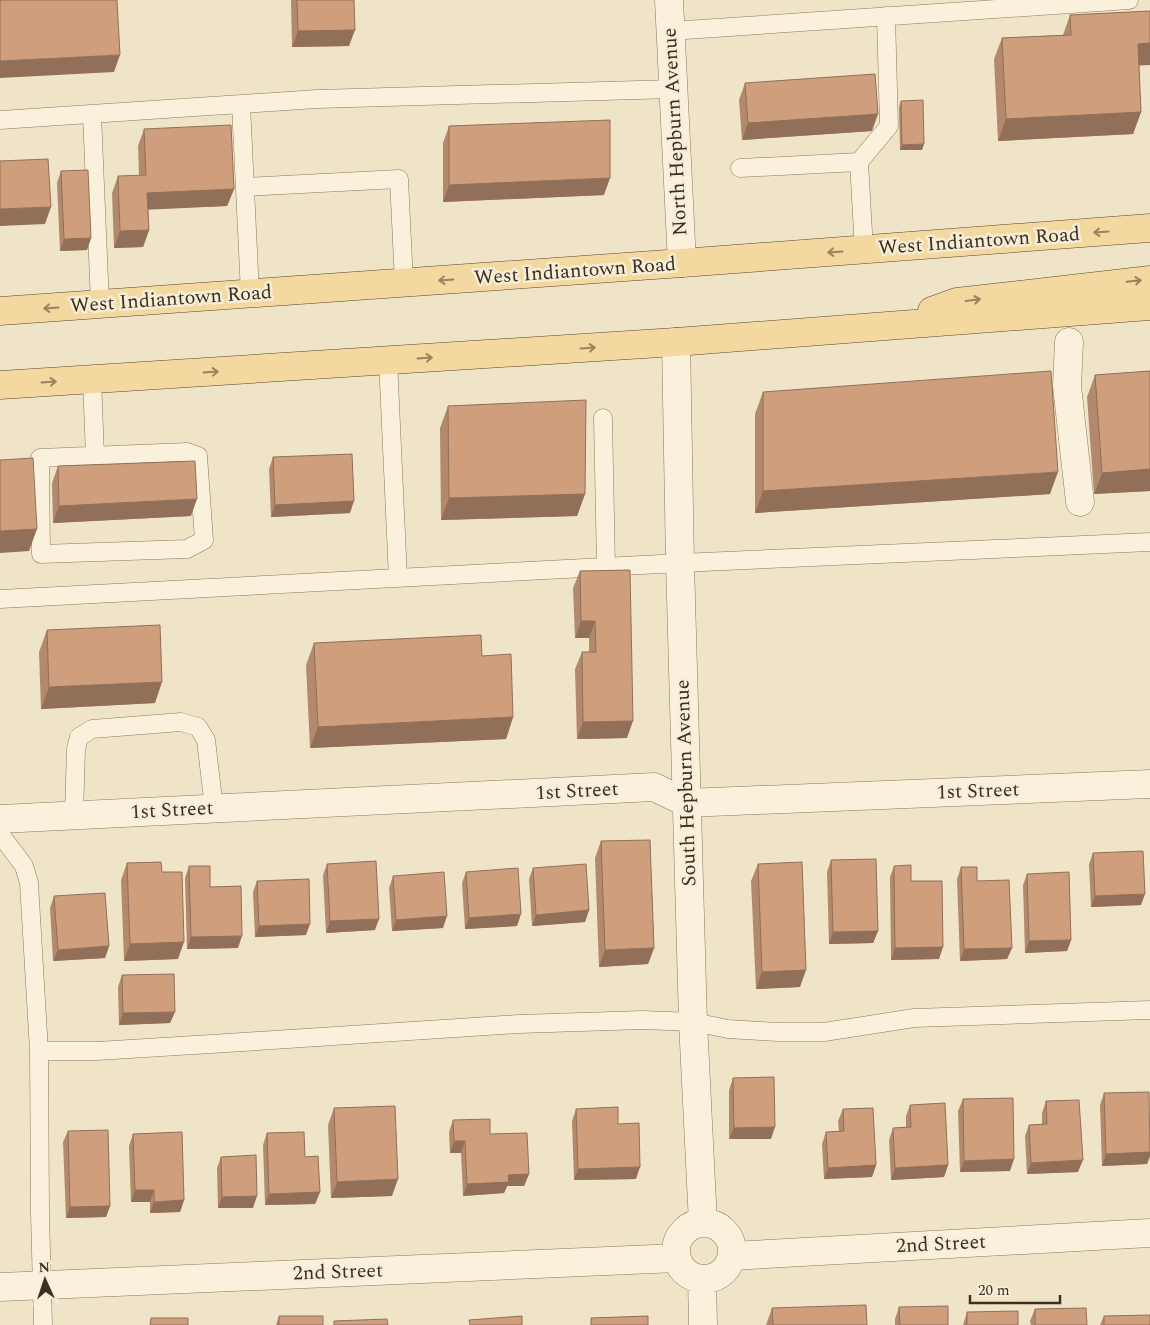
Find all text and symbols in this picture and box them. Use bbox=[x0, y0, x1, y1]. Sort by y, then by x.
street label: North Hepburn Avenue bbox=[655, 27, 695, 237]
street label: West Indiantown Road bbox=[877, 219, 1081, 263]
one-way arrow bbox=[1094, 227, 1110, 236]
one-way arrow bbox=[827, 247, 843, 257]
street label: West Indiantown Road bbox=[473, 249, 677, 293]
one-way arrow bbox=[438, 275, 454, 285]
one-way arrow bbox=[1126, 276, 1142, 286]
street label: West Indiantown Road bbox=[69, 277, 273, 321]
one-way arrow bbox=[964, 295, 980, 305]
one-way arrow bbox=[43, 303, 59, 312]
one-way arrow bbox=[579, 343, 595, 352]
one-way arrow bbox=[417, 353, 433, 362]
one-way arrow bbox=[203, 367, 219, 376]
one-way arrow bbox=[40, 377, 56, 387]
street label: South Hepburn Avenue bbox=[667, 679, 705, 887]
street label: 1st Street bbox=[535, 774, 619, 808]
street label: 1st Street bbox=[936, 775, 1020, 807]
street label: 1st Street bbox=[130, 793, 214, 827]
street label: 2nd Street bbox=[895, 1227, 987, 1261]
north arrow bbox=[20, 1255, 70, 1305]
street label: 2nd Street bbox=[292, 1255, 384, 1289]
text: N bbox=[38, 1257, 51, 1278]
scale bar bbox=[970, 1272, 1060, 1304]
text: 20 m bbox=[978, 1279, 1010, 1302]

